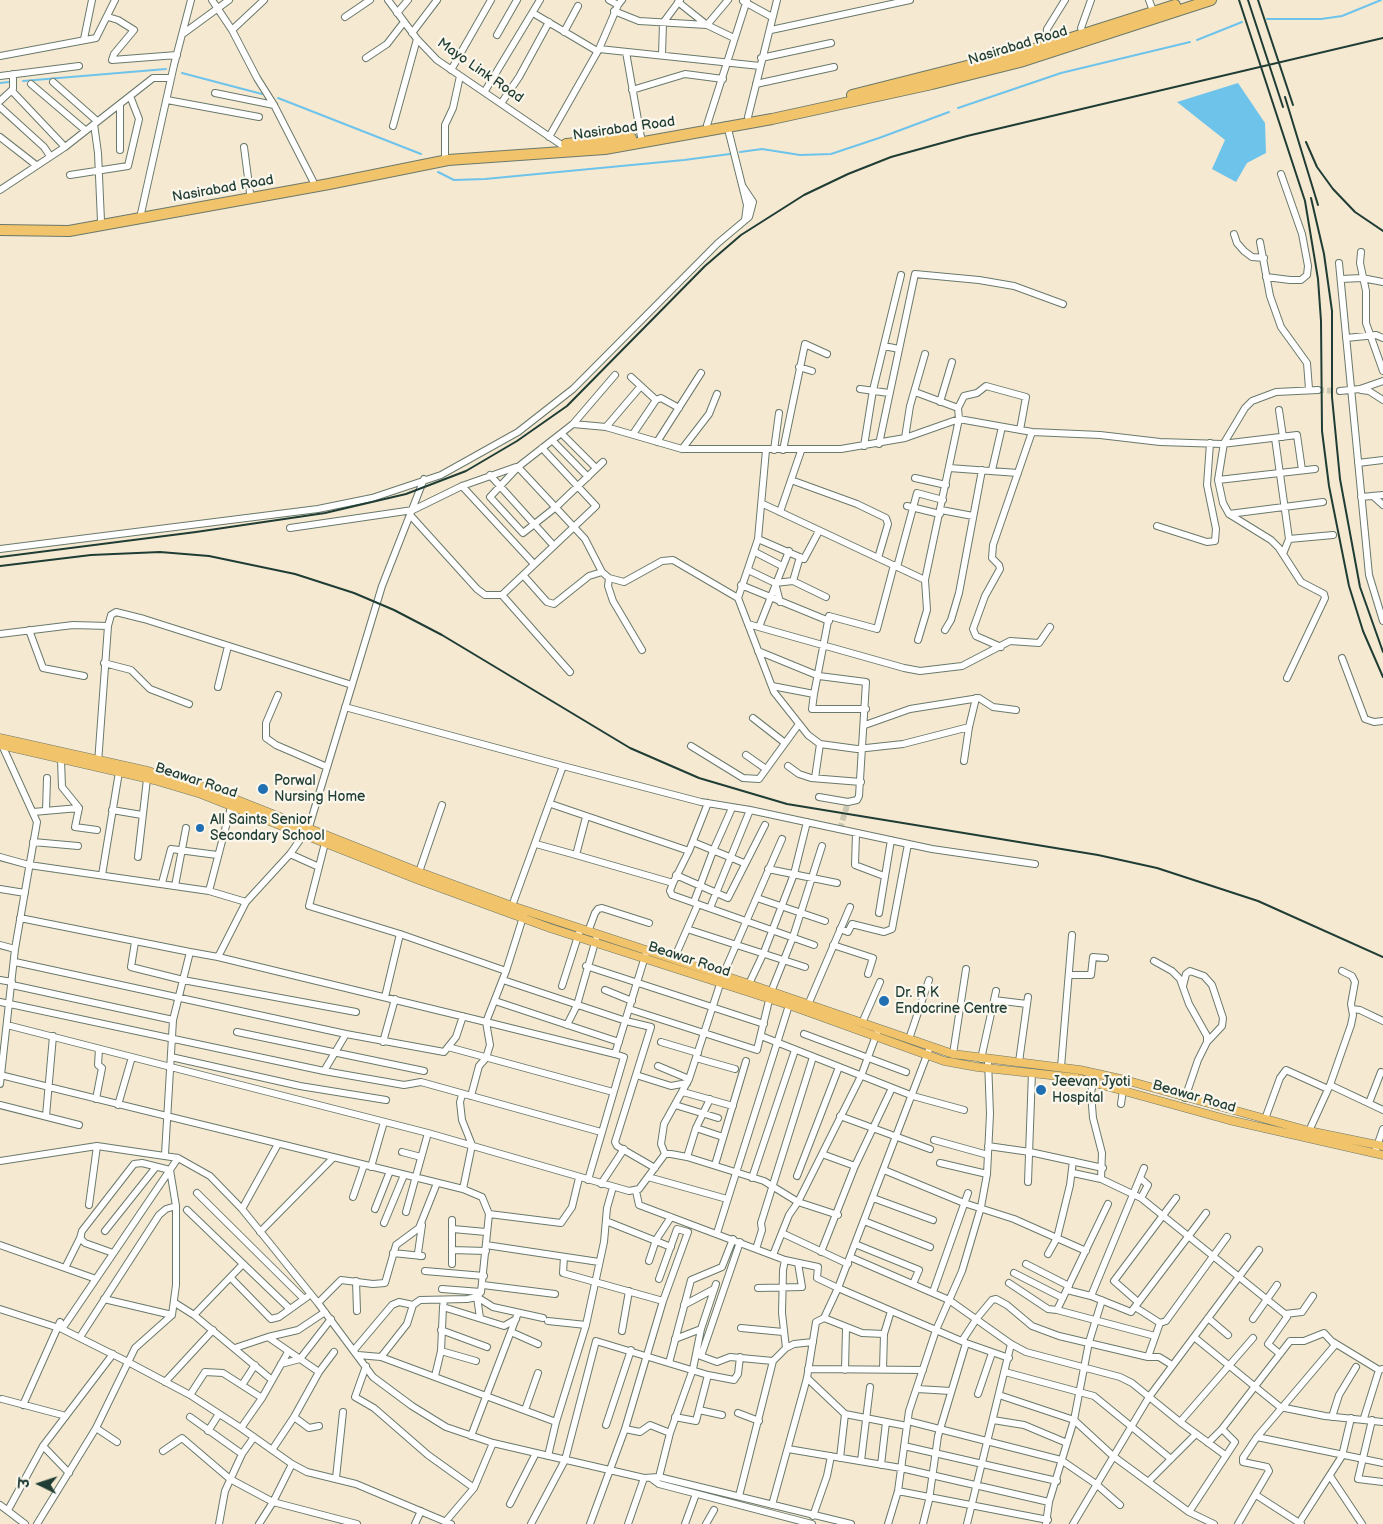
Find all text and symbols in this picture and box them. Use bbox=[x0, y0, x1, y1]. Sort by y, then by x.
street label: Nasirabad Road bbox=[966, 23, 1070, 69]
street label: Mayo Link Road bbox=[434, 35, 526, 107]
street label: Nasirabad Road bbox=[572, 114, 676, 144]
street label: Nasirabad Road bbox=[171, 172, 275, 206]
street label: Beawar Road bbox=[153, 760, 239, 802]
place label: Porwal Nursing Home bbox=[274, 773, 365, 806]
marker: Porwal Nursing Home bbox=[256, 782, 270, 796]
place label: All Saints Senior Secondary School bbox=[210, 812, 325, 844]
marker: All Saints Senior Secondary School bbox=[194, 822, 206, 834]
street label: Beawar Road bbox=[646, 939, 732, 981]
place label: Dr. R K Endocrine Centre bbox=[895, 985, 1007, 1018]
marker: Dr. R K Endocrine Centre bbox=[877, 994, 891, 1008]
place label: Jeevan Jyoti Hospital bbox=[1052, 1074, 1131, 1106]
street label: Beawar Road bbox=[1150, 1077, 1238, 1117]
marker: Jeevan Jyoti Hospital bbox=[1034, 1083, 1048, 1097]
north arrow bbox=[15, 1459, 65, 1509]
text: उ bbox=[16, 1478, 33, 1488]

